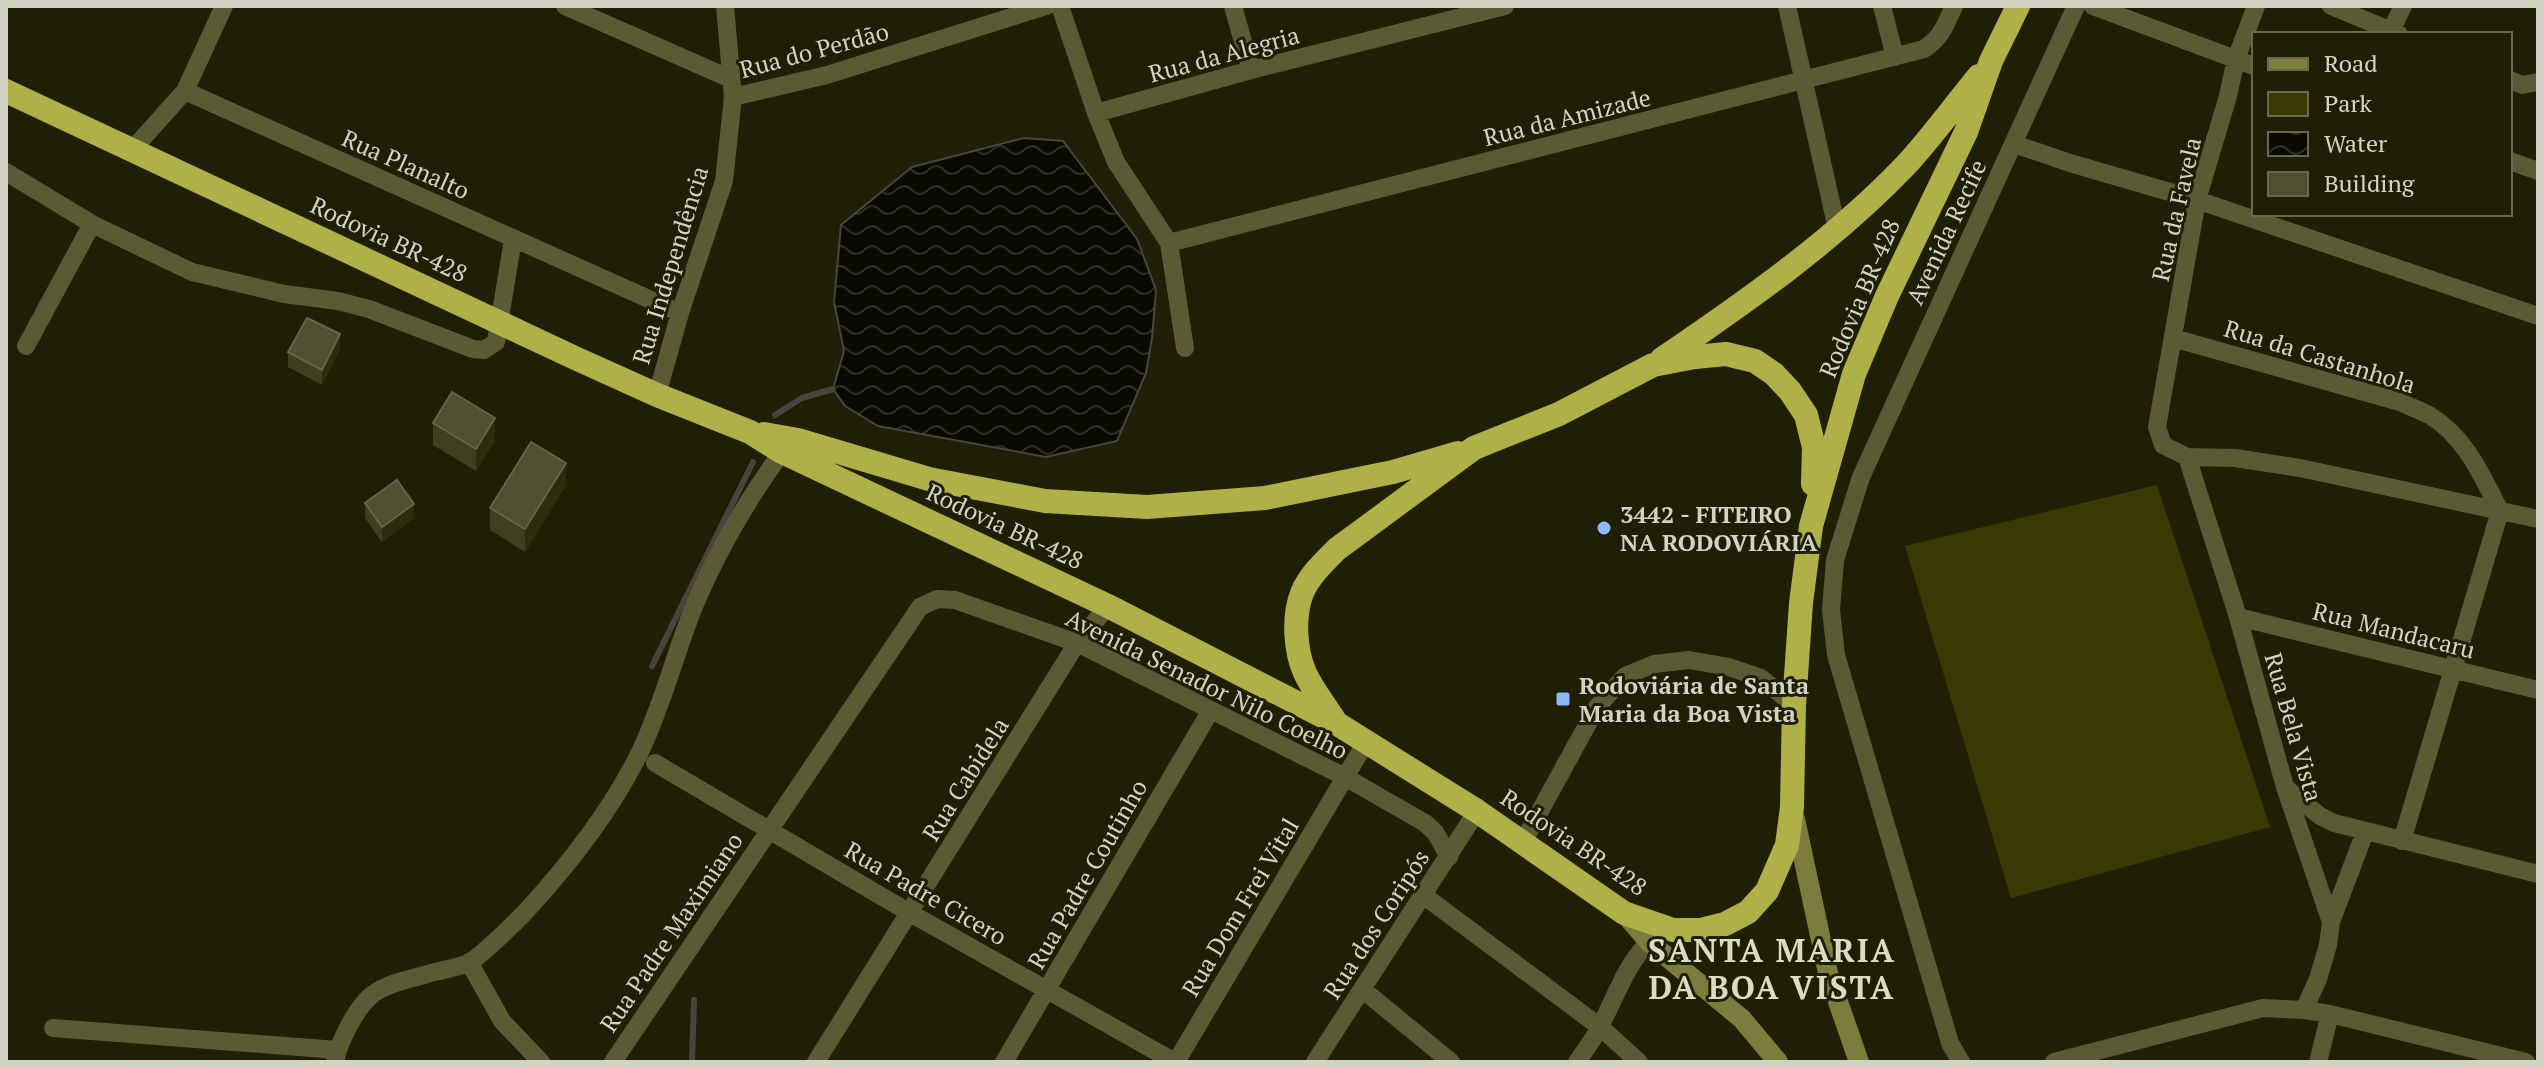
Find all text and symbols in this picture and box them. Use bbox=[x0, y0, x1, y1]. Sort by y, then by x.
street label: Rua do Perdão bbox=[736, 15, 892, 85]
street label: Rua da Alegria bbox=[1145, 19, 1303, 89]
legend bbox=[2252, 32, 2512, 216]
text: Road bbox=[2324, 47, 2378, 79]
street label: Rua da Amizade bbox=[1480, 81, 1654, 153]
text: Park bbox=[2324, 87, 2373, 119]
street label: Rua Planalto bbox=[337, 122, 475, 206]
text: Water bbox=[2324, 127, 2388, 159]
street label: Rua da Favela bbox=[2144, 134, 2208, 284]
street label: Avenida Recife bbox=[1898, 154, 1994, 310]
street label: Rua Independência bbox=[625, 162, 715, 368]
text: Building bbox=[2324, 167, 2415, 199]
street label: Rodovia BR-428 bbox=[305, 189, 473, 289]
street label: Rodovia BR-428 bbox=[1811, 214, 1907, 382]
street label: Rua da Castanhola bbox=[2221, 312, 2419, 400]
street label: Rodovia BR-428 bbox=[921, 476, 1089, 576]
place label: 3442 - FITEIRO NA RODOVIÁRIA bbox=[1620, 498, 1818, 558]
marker: 3442 - FITEIRO NA RODOVIÁRIA bbox=[1595, 519, 1613, 537]
street label: Rua Mandacaru bbox=[2310, 594, 2479, 666]
street label: Avenida Senador Nilo Coelho bbox=[1061, 602, 1353, 766]
street label: Rua Bela Vista bbox=[2257, 649, 2331, 805]
place label: Rodoviária de Santa Maria da Boa Vista bbox=[1579, 669, 1810, 729]
marker: Rodoviária de Santa Maria da Boa Vista bbox=[1554, 690, 1572, 708]
street label: Rua Cabidela bbox=[914, 711, 1016, 847]
street label: Rua Padre Coutinho bbox=[1020, 774, 1154, 974]
street label: Rodovia BR-428 bbox=[1495, 781, 1653, 903]
street label: Rua Dom Frei Vital bbox=[1174, 812, 1306, 1002]
street label: Rua Padre Maximiano bbox=[592, 826, 750, 1038]
street label: Rua Padre Cicero bbox=[839, 834, 1013, 952]
street label: Rua dos Coripós bbox=[1316, 843, 1436, 1005]
district label: SANTA MARIA DA BOA VISTA bbox=[1648, 929, 1896, 1008]

